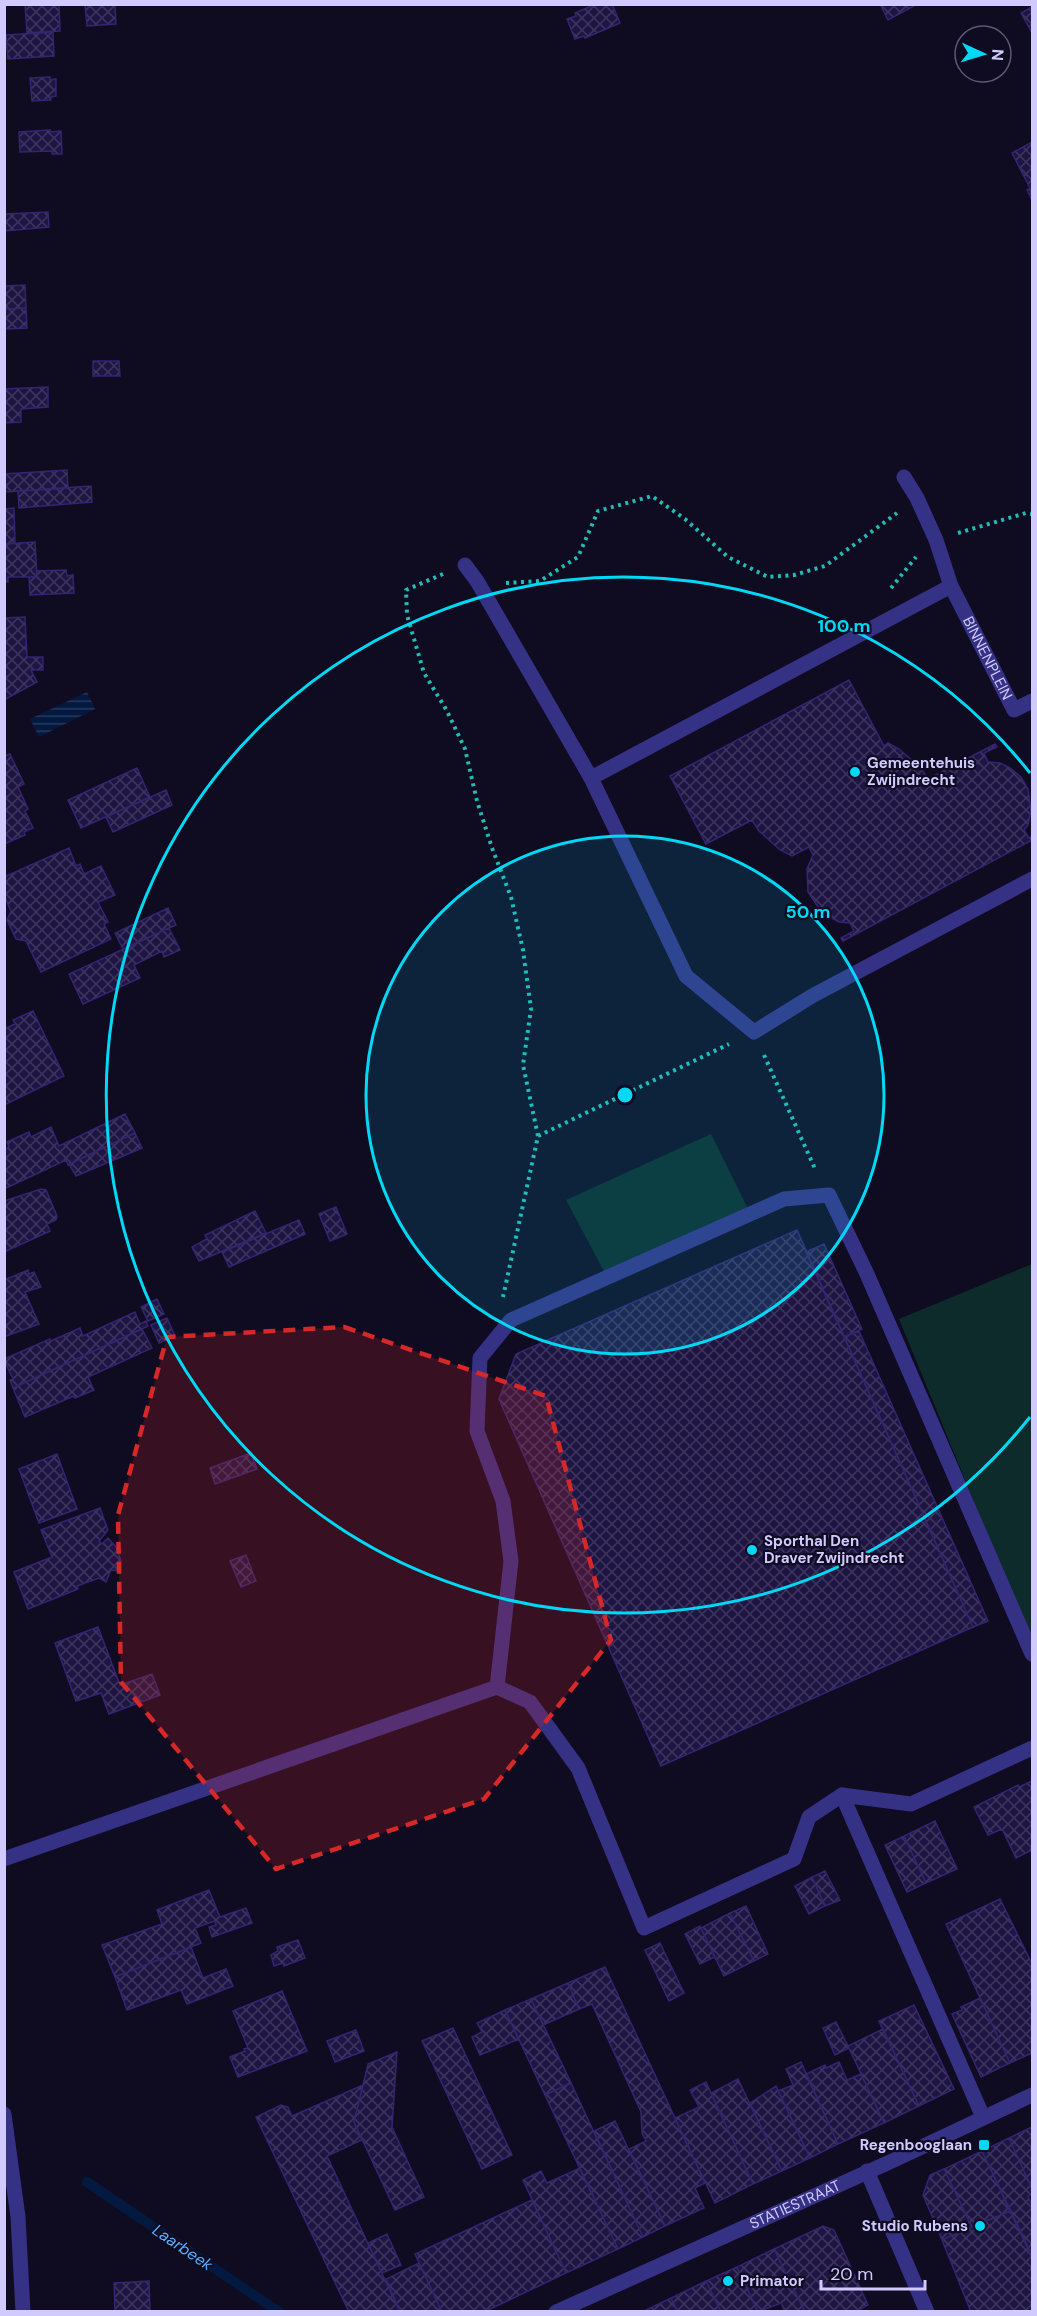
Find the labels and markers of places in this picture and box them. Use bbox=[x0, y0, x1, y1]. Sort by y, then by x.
place label: Gemeentehuis Zwijndrecht bbox=[867, 753, 975, 790]
marker: Gemeentehuis Zwijndrecht bbox=[848, 765, 862, 779]
centre of rings bbox=[615, 1085, 635, 1105]
place label: Sporthal Den Draver Zwijndrecht bbox=[764, 1531, 904, 1568]
marker: Sporthal Den Draver Zwijndrecht bbox=[745, 1543, 759, 1557]
place label: Regenbooglaan bbox=[860, 2135, 972, 2155]
marker: Regenbooglaan bbox=[977, 2138, 991, 2152]
place label: Studio Rubens bbox=[862, 2216, 968, 2236]
marker: Studio Rubens bbox=[973, 2219, 987, 2233]
place label: Primator bbox=[740, 2271, 804, 2291]
marker: Primator bbox=[721, 2274, 735, 2288]

